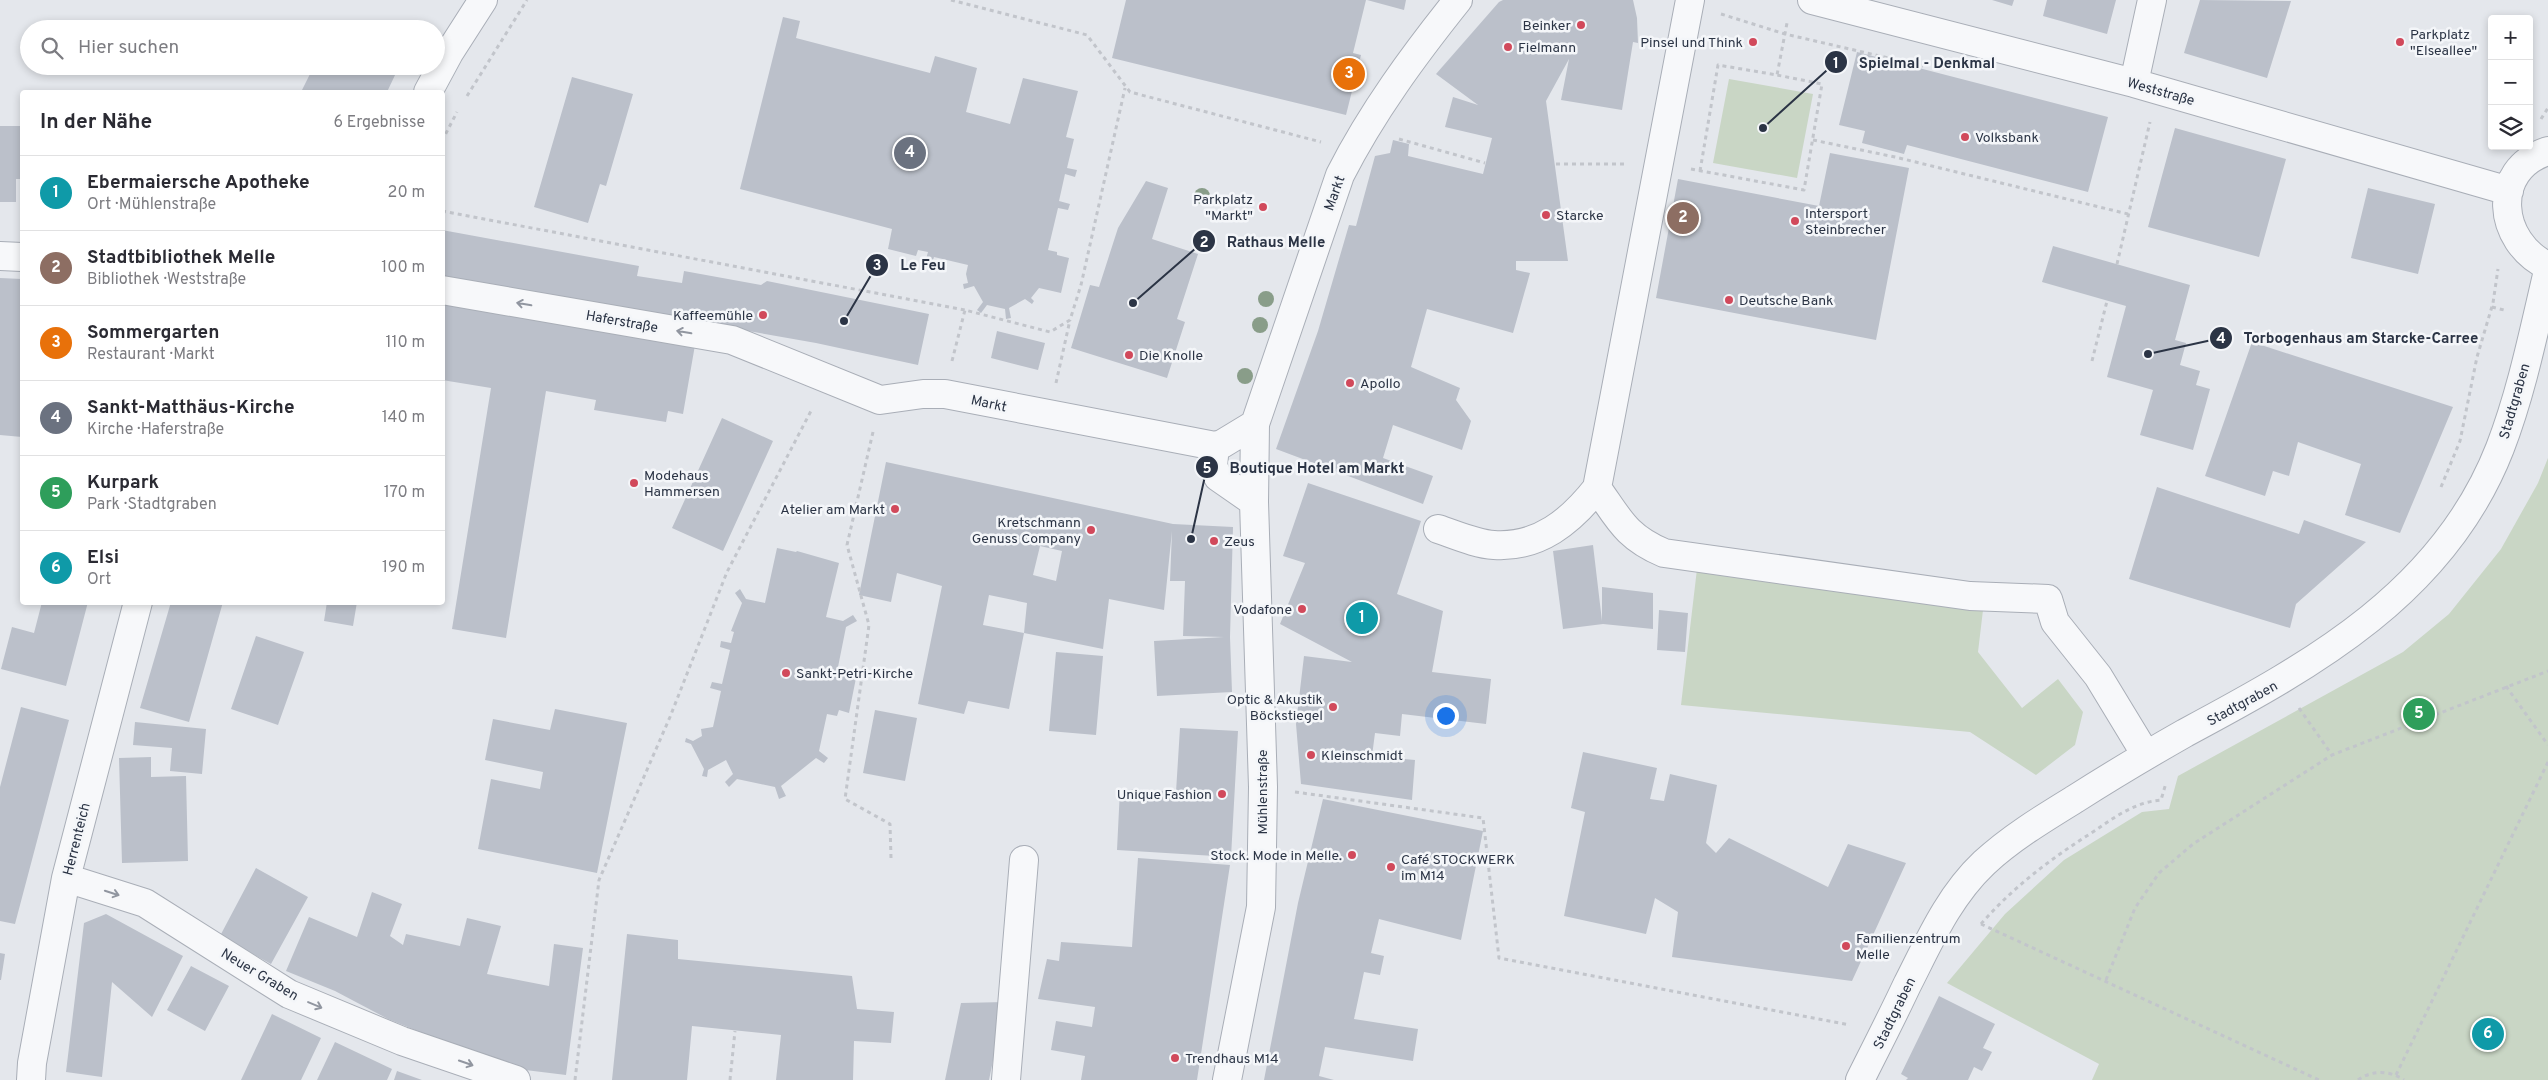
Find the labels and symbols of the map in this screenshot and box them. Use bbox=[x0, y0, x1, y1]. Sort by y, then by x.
place label: Beinker bbox=[1523, 18, 1572, 35]
marker: Beinker bbox=[1575, 19, 1587, 31]
place label: Parkplatz "Elseallee" bbox=[2410, 27, 2477, 60]
place label: Pinsel und Think bbox=[1640, 35, 1743, 52]
marker: Pinsel und Think bbox=[1747, 36, 1759, 48]
marker: Parkplatz "Elseallee" bbox=[2394, 36, 2406, 48]
place label: Fielmann bbox=[1518, 40, 1576, 57]
marker: Fielmann bbox=[1502, 41, 1514, 53]
callout: Spielmal - Denkmal bbox=[1823, 47, 2005, 77]
pin: 3 bbox=[1333, 55, 1365, 93]
text: 1 bbox=[1833, 55, 1839, 74]
text: Spielmal - Denkmal bbox=[1859, 55, 1995, 74]
street label: Weststraße bbox=[2125, 75, 2196, 110]
place label: Volksbank bbox=[1975, 130, 2039, 147]
marker: Volksbank bbox=[1959, 131, 1971, 143]
pin: 4 bbox=[894, 134, 926, 172]
street label: Markt bbox=[1321, 174, 1350, 214]
place label: Parkplatz "Markt" bbox=[1193, 192, 1253, 225]
pin: 2 bbox=[1667, 199, 1699, 237]
marker: Parkplatz "Markt" bbox=[1257, 201, 1269, 213]
place label: Intersport Steinbrecher bbox=[1805, 206, 1887, 239]
place label: Starcke bbox=[1556, 208, 1604, 225]
marker: Starcke bbox=[1540, 209, 1552, 221]
marker: Intersport Steinbrecher bbox=[1789, 215, 1801, 227]
callout: Rathaus Melle bbox=[1192, 226, 1335, 256]
text: 2 bbox=[1199, 234, 1209, 253]
text: Rathaus Melle bbox=[1227, 234, 1325, 253]
callout: Le Feu bbox=[865, 250, 955, 280]
text: 3 bbox=[873, 257, 882, 276]
text: Le Feu bbox=[900, 257, 946, 276]
place label: Deutsche Bank bbox=[1739, 293, 1834, 310]
marker: Deutsche Bank bbox=[1723, 294, 1735, 306]
one-way arrow bbox=[516, 299, 532, 309]
street label: Haferstraße bbox=[584, 308, 659, 337]
place label: Kaffeemühle bbox=[673, 308, 753, 325]
marker: Kaffeemühle bbox=[757, 309, 769, 321]
callout: Torbogenhaus am Starcke-Carree bbox=[2208, 323, 2488, 353]
one-way arrow bbox=[676, 326, 692, 336]
text: 4 bbox=[2216, 330, 2226, 349]
text: Torbogenhaus am Starcke-Carree bbox=[2244, 330, 2478, 349]
place label: Die Knolle bbox=[1139, 348, 1203, 365]
marker: Die Knolle bbox=[1123, 349, 1135, 361]
street label: Stadtgraben bbox=[2496, 362, 2534, 441]
place label: Apollo bbox=[1360, 376, 1401, 393]
marker: Apollo bbox=[1344, 377, 1356, 389]
street label: Markt bbox=[969, 392, 1008, 417]
callout: Boutique Hotel am Markt bbox=[1195, 452, 1414, 482]
text: 5 bbox=[1202, 460, 1212, 479]
text: Boutique Hotel am Markt bbox=[1230, 460, 1405, 479]
place label: Modehaus Hammersen bbox=[644, 468, 720, 501]
marker: Modehaus Hammersen bbox=[628, 477, 640, 489]
place label: Atelier am Markt bbox=[780, 502, 885, 519]
marker: Atelier am Markt bbox=[889, 503, 901, 515]
place label: Kretschmann Genuss Company bbox=[972, 515, 1081, 548]
marker: Kretschmann Genuss Company bbox=[1085, 524, 1097, 536]
place label: Zeus bbox=[1224, 534, 1255, 551]
marker: Zeus bbox=[1208, 535, 1220, 547]
pin: 1 bbox=[1346, 599, 1378, 637]
place label: Vodafone bbox=[1233, 602, 1292, 619]
marker: Vodafone bbox=[1296, 603, 1308, 615]
place label: Sankt-Petri-Kirche bbox=[796, 666, 913, 683]
marker: Sankt-Petri-Kirche bbox=[780, 667, 792, 679]
street label: Stadtgraben bbox=[2204, 678, 2281, 731]
place label: Optic & Akustik Böckstiegel bbox=[1227, 692, 1323, 725]
pin: 5 bbox=[2403, 695, 2435, 733]
marker: Optic & Akustik Böckstiegel bbox=[1327, 701, 1339, 713]
your location bbox=[1433, 703, 1459, 729]
place label: Kleinschmidt bbox=[1321, 748, 1403, 765]
street label: Mühlenstraße bbox=[1255, 749, 1272, 835]
marker: Kleinschmidt bbox=[1305, 749, 1317, 761]
place label: Unique Fashion bbox=[1117, 787, 1212, 804]
marker: Unique Fashion bbox=[1216, 788, 1228, 800]
street label: Herrenteich bbox=[60, 801, 95, 878]
place label: Stock. Mode in Melle. bbox=[1210, 848, 1342, 865]
marker: Stock. Mode in Melle. bbox=[1346, 849, 1358, 861]
place label: Café STOCKWERK im M14 bbox=[1401, 852, 1515, 885]
marker: Café STOCKWERK im M14 bbox=[1385, 861, 1397, 873]
one-way arrow bbox=[104, 888, 120, 898]
place label: Familienzentrum Melle bbox=[1856, 931, 1961, 964]
marker: Familienzentrum Melle bbox=[1840, 940, 1852, 952]
street label: Neuer Graben bbox=[217, 945, 301, 1005]
street label: Stadtgraben bbox=[1871, 975, 1920, 1053]
one-way arrow bbox=[307, 1000, 322, 1010]
pin: 6 bbox=[2472, 1015, 2504, 1053]
place label: Trendhaus M14 bbox=[1185, 1051, 1279, 1068]
marker: Trendhaus M14 bbox=[1169, 1052, 1181, 1064]
one-way arrow bbox=[458, 1059, 474, 1068]

